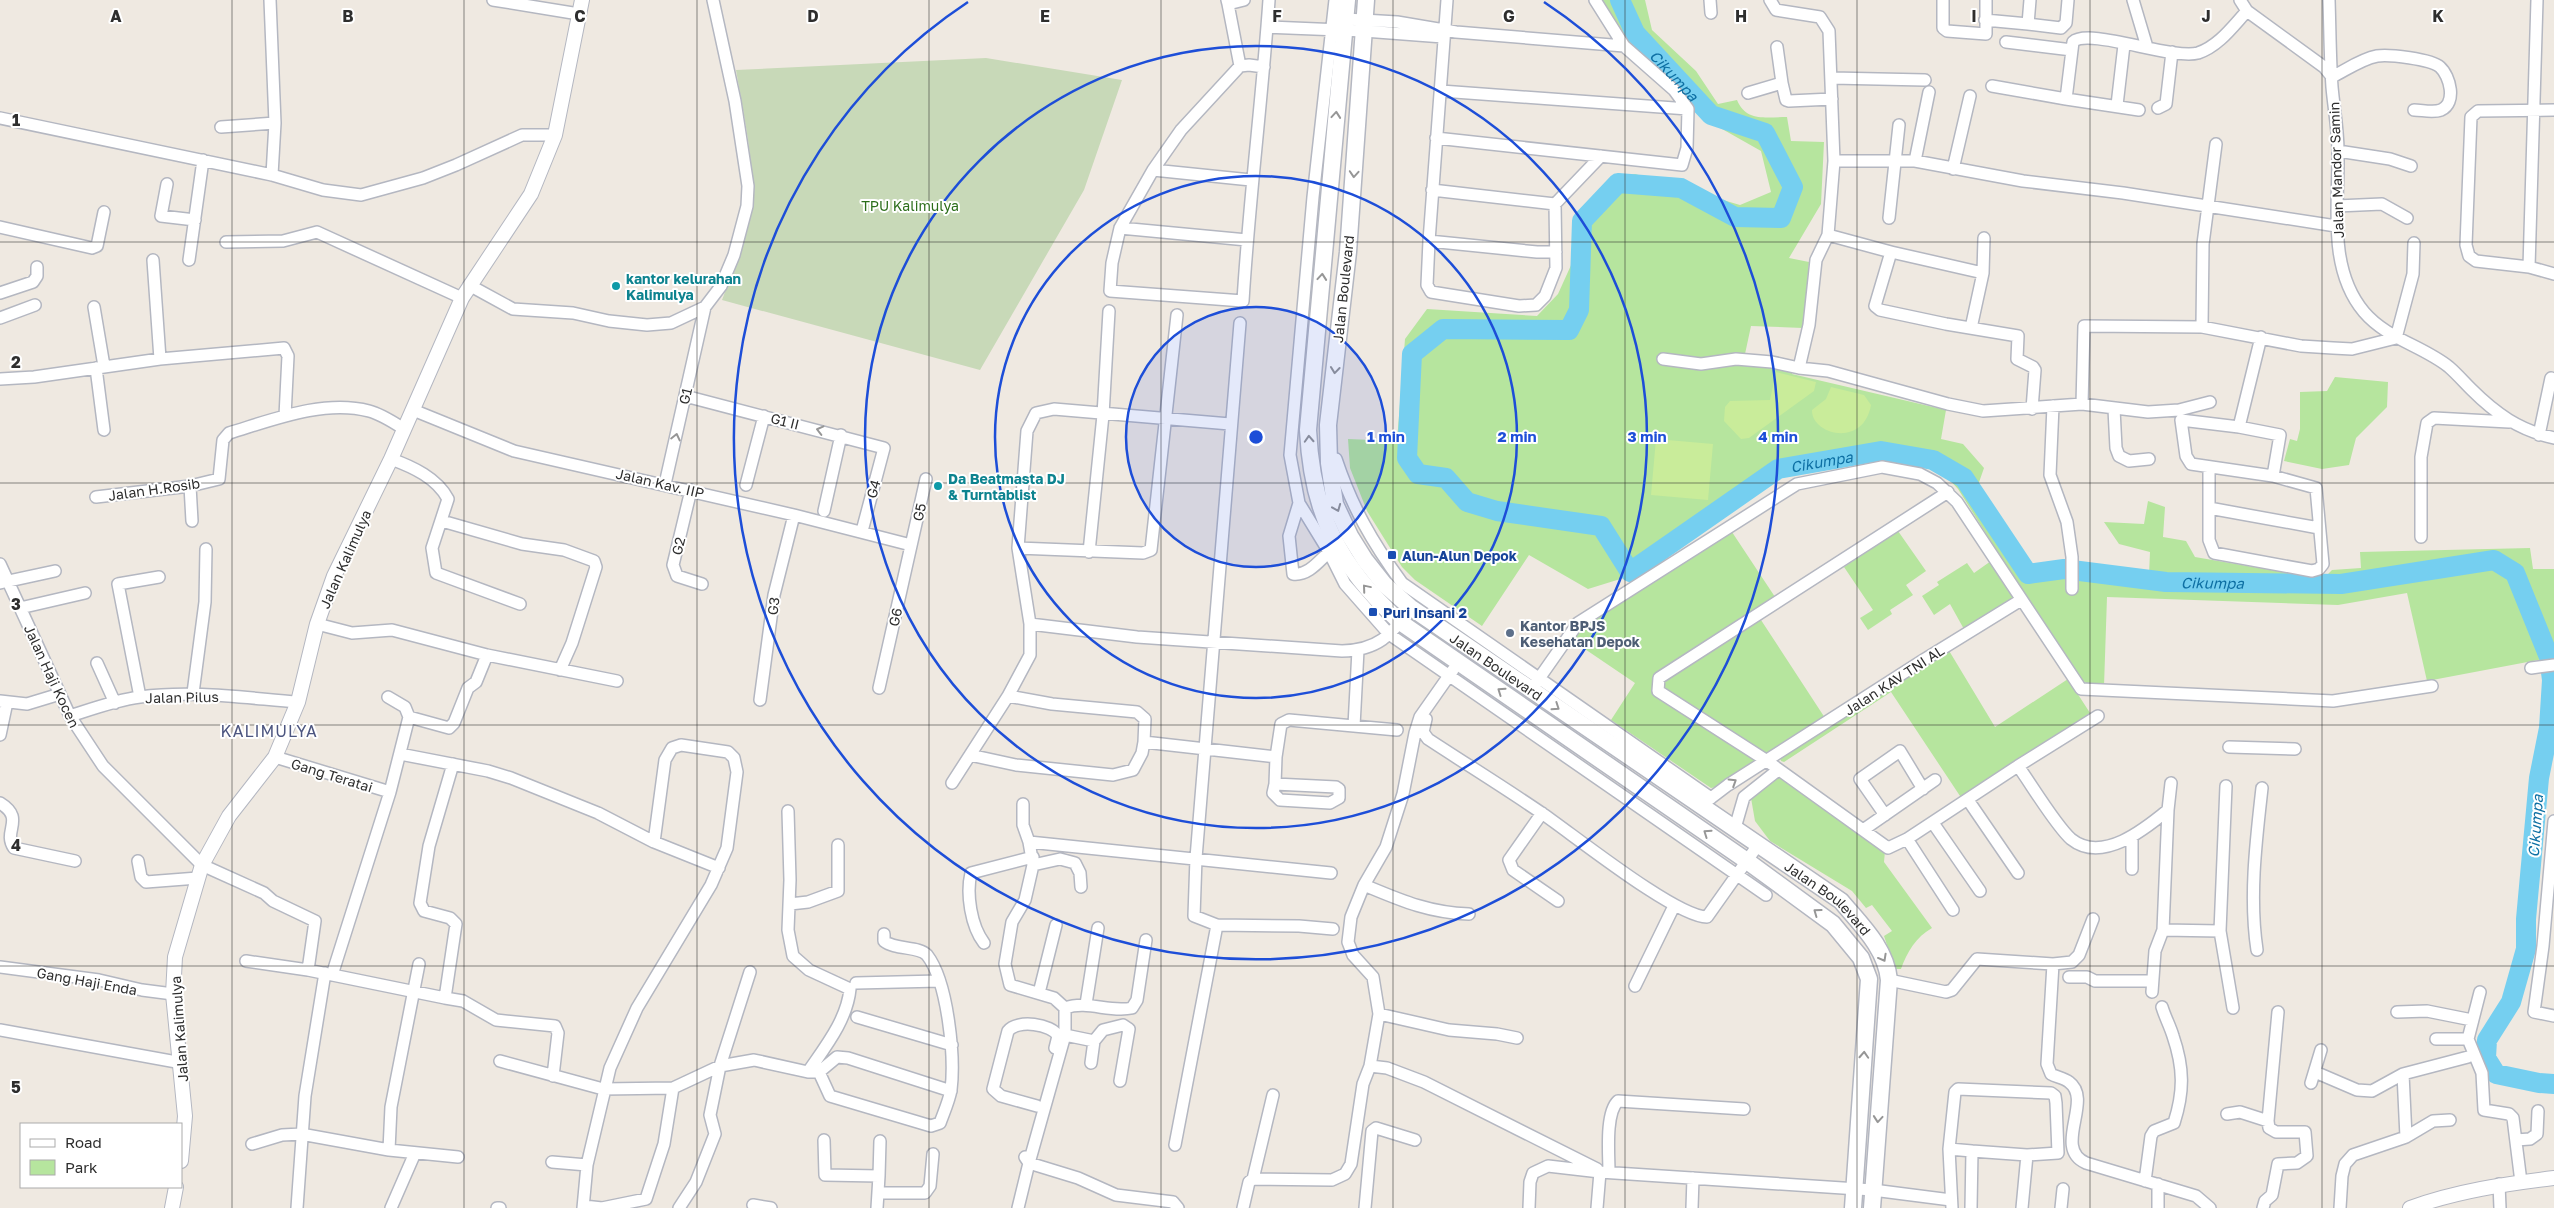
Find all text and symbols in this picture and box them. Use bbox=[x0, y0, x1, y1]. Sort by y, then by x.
text: A bbox=[110, 6, 122, 26]
text: B bbox=[342, 6, 354, 26]
text: C bbox=[574, 6, 586, 26]
text: D bbox=[807, 6, 819, 26]
text: E bbox=[1040, 6, 1050, 26]
text: F bbox=[1272, 6, 1282, 26]
text: G bbox=[1503, 6, 1515, 26]
text: H bbox=[1735, 6, 1747, 26]
text: I bbox=[1971, 6, 1977, 26]
text: J bbox=[2201, 6, 2211, 26]
text: K bbox=[2432, 6, 2444, 26]
water label: Cikumpa bbox=[1646, 46, 1703, 105]
street label: Jalan Mandor Samin bbox=[2325, 102, 2347, 238]
text: 1 bbox=[12, 110, 20, 130]
one-way arrow bbox=[1331, 111, 1342, 119]
one-way arrow bbox=[1348, 170, 1359, 178]
park label: TPU Kalimulya bbox=[861, 197, 959, 214]
street label: Jalan Boulevard bbox=[1329, 234, 1357, 344]
place label: kantor kelurahan Kalimulya bbox=[626, 270, 741, 303]
one-way arrow bbox=[1316, 273, 1327, 281]
marker: kantor kelurahan Kalimulya bbox=[610, 280, 622, 292]
text: 2 bbox=[11, 352, 21, 372]
one-way arrow bbox=[1330, 367, 1341, 375]
street label: G1 bbox=[675, 386, 695, 406]
street label: G1 II bbox=[769, 409, 801, 433]
one-way arrow bbox=[816, 425, 825, 436]
text: 1 min bbox=[1367, 427, 1405, 445]
text: 2 min bbox=[1497, 427, 1537, 445]
text: 3 min bbox=[1627, 427, 1667, 445]
text: 4 min bbox=[1758, 427, 1798, 445]
centre of rings bbox=[1247, 428, 1265, 446]
one-way arrow bbox=[670, 432, 681, 441]
one-way arrow bbox=[1303, 435, 1314, 443]
water label: Cikumpa bbox=[1789, 447, 1854, 476]
street label: Jalan Kav. IIP bbox=[614, 465, 706, 501]
place label: Da Beatmasta DJ & Turntablist bbox=[948, 470, 1065, 503]
street label: Jalan H.Rosib bbox=[107, 474, 201, 504]
street label: G4 bbox=[862, 478, 884, 500]
marker: Da Beatmasta DJ & Turntablist bbox=[932, 480, 944, 492]
street label: G5 bbox=[909, 501, 929, 523]
one-way arrow bbox=[1331, 503, 1341, 511]
street label: Jalan Kalimulya bbox=[316, 507, 374, 611]
street label: G2 bbox=[668, 535, 688, 557]
place label: Alun-Alun Depok bbox=[1402, 547, 1517, 564]
marker: Alun-Alun Depok bbox=[1386, 549, 1398, 561]
water label: Cikumpa bbox=[2181, 573, 2244, 592]
one-way arrow bbox=[1362, 584, 1371, 593]
text: 3 bbox=[11, 594, 21, 614]
street label: G3 bbox=[763, 596, 783, 616]
place label: Puri Insani 2 bbox=[1383, 604, 1468, 621]
street label: G6 bbox=[885, 606, 905, 628]
marker: Puri Insani 2 bbox=[1367, 606, 1379, 618]
place label: Kantor BPJS Kesehatan Depok bbox=[1520, 617, 1640, 650]
street label: Jalan Haji Kocen bbox=[21, 622, 83, 730]
marker: Kantor BPJS Kesehatan Depok bbox=[1504, 627, 1516, 639]
street label: Jalan Boulevard bbox=[1447, 629, 1546, 704]
street label: Jalan KAV TNI AL bbox=[1841, 641, 1947, 719]
street label: Jalan Pilus bbox=[145, 688, 219, 706]
one-way arrow bbox=[1497, 688, 1507, 697]
one-way arrow bbox=[1551, 701, 1560, 711]
district label: KALIMULYA bbox=[220, 721, 318, 741]
street label: Gang Teratai bbox=[289, 755, 375, 795]
one-way arrow bbox=[1728, 779, 1737, 788]
water label: Cikumpa bbox=[2524, 794, 2546, 858]
one-way arrow bbox=[1703, 830, 1713, 839]
text: 4 bbox=[11, 835, 21, 855]
street label: Jalan Boulevard bbox=[1782, 857, 1875, 938]
one-way arrow bbox=[1813, 909, 1823, 918]
one-way arrow bbox=[1877, 953, 1887, 962]
street label: Gang Haji Enda bbox=[35, 964, 139, 998]
street label: Jalan Kalimulya bbox=[167, 975, 191, 1083]
one-way arrow bbox=[1858, 1050, 1869, 1058]
text: 5 bbox=[11, 1077, 21, 1097]
one-way arrow bbox=[1873, 1115, 1884, 1123]
legend bbox=[20, 1123, 182, 1188]
text: Road bbox=[65, 1133, 102, 1151]
text: Park bbox=[65, 1158, 98, 1176]

